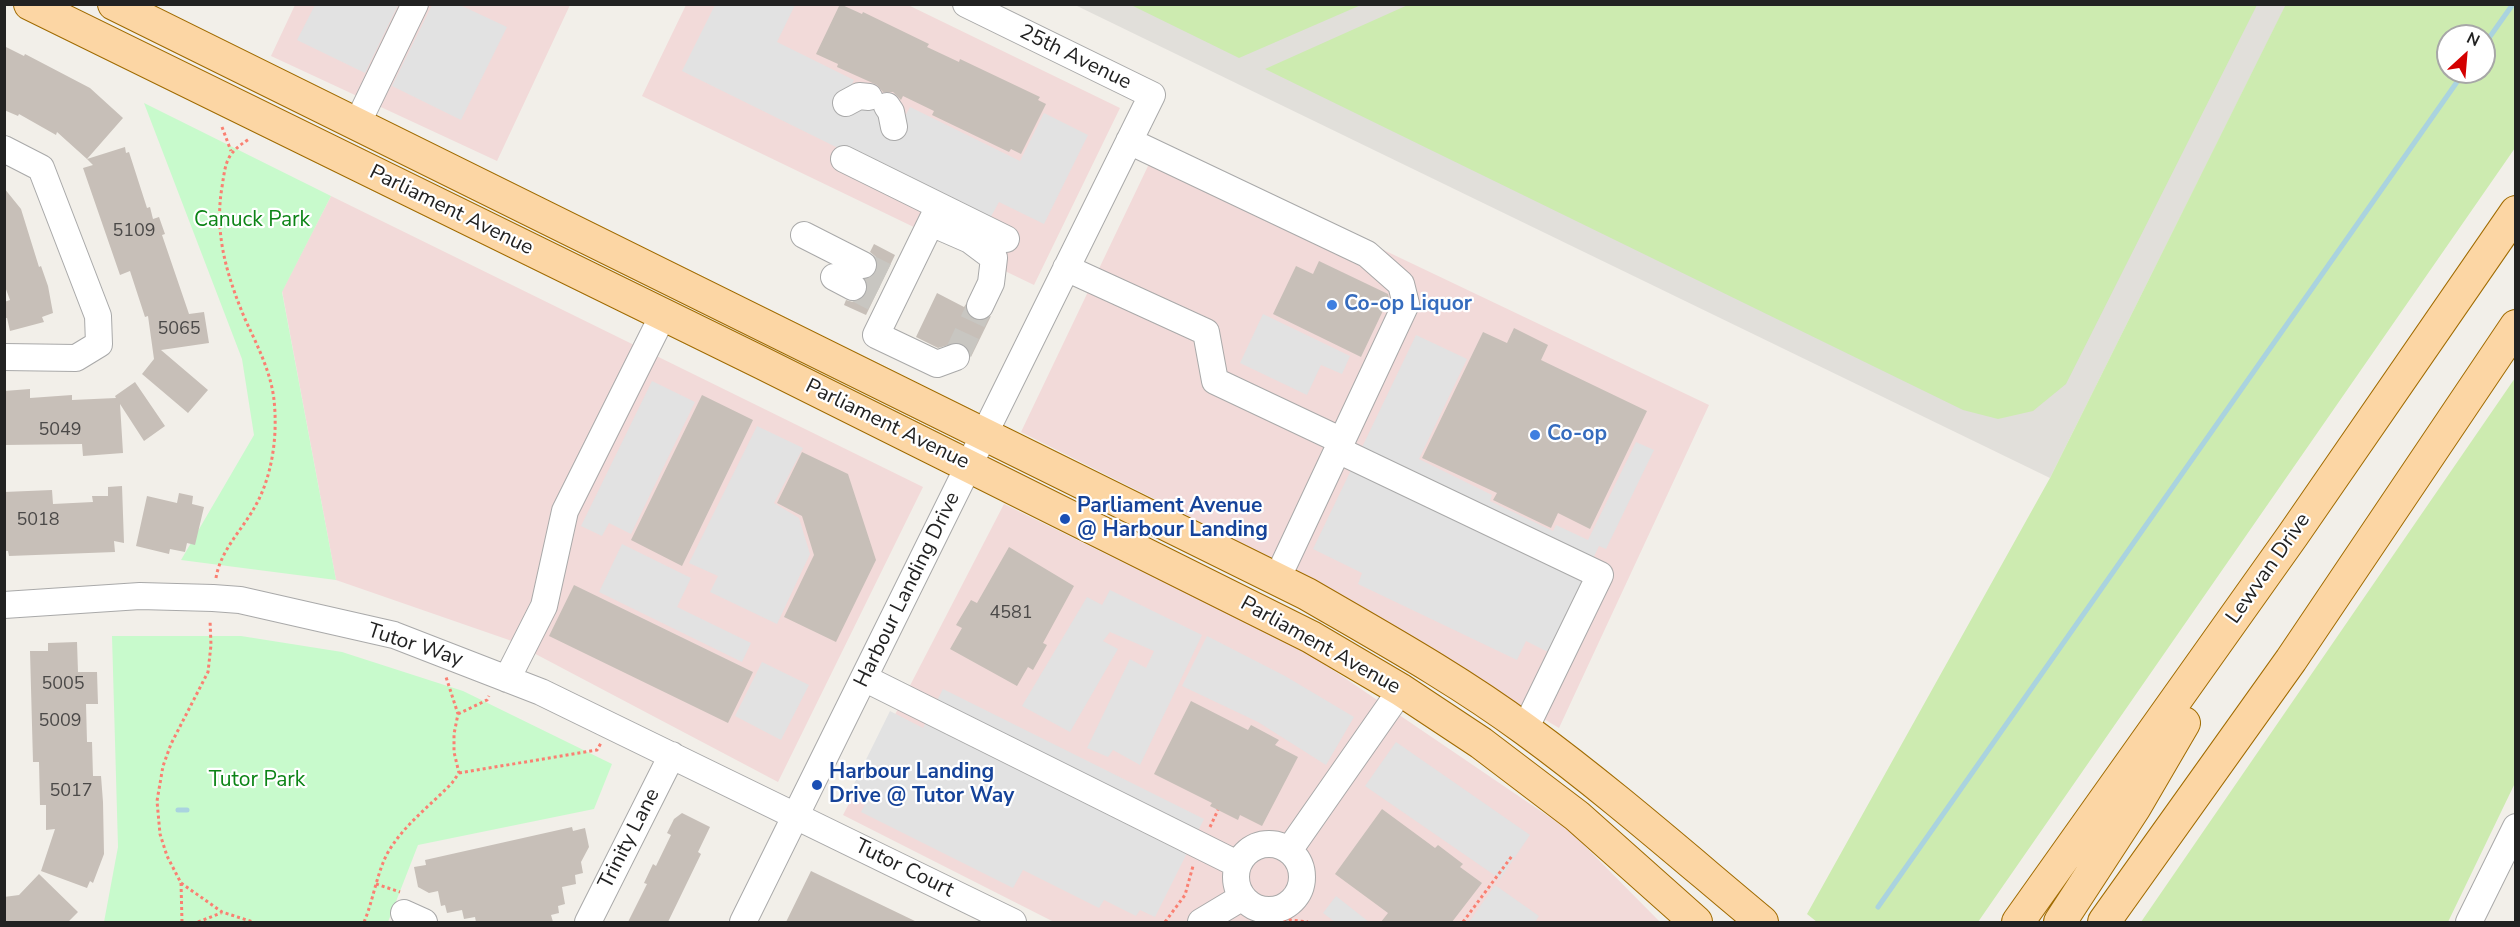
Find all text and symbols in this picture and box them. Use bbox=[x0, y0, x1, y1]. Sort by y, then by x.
street label: 25th Avenue bbox=[1015, 20, 1135, 96]
north arrow bbox=[2436, 24, 2496, 84]
text: N bbox=[2463, 27, 2483, 52]
street label: Parliament Avenue bbox=[365, 160, 537, 262]
park label: Canuck Park bbox=[194, 208, 310, 234]
house number: 5109 bbox=[112, 221, 156, 243]
place label: Co-op Liquor bbox=[1344, 292, 1472, 318]
marker: Co-op Liquor bbox=[1325, 298, 1339, 312]
house number: 5065 bbox=[157, 319, 201, 341]
street label: Parliament Avenue bbox=[801, 374, 973, 476]
house number: 5049 bbox=[38, 420, 82, 442]
place label: Co-op bbox=[1547, 422, 1607, 448]
marker: Co-op bbox=[1528, 428, 1542, 442]
street label: Harbour Landing Drive bbox=[850, 488, 966, 692]
place label: Parliament Avenue @ Harbour Landing bbox=[1077, 494, 1268, 544]
street label: Lewvan Drive bbox=[2222, 509, 2316, 629]
house number: 5018 bbox=[16, 510, 60, 532]
marker: Parliament Avenue @ Harbour Landing bbox=[1058, 512, 1072, 526]
street label: Parliament Avenue bbox=[1236, 592, 1404, 700]
house number: 4581 bbox=[989, 603, 1033, 625]
street label: Tutor Way bbox=[364, 619, 466, 673]
house number: 5005 bbox=[41, 674, 85, 696]
house number: 5009 bbox=[38, 711, 82, 733]
place label: Harbour Landing Drive @ Tutor Way bbox=[829, 760, 1014, 810]
park label: Tutor Park bbox=[209, 768, 305, 794]
marker: Harbour Landing Drive @ Tutor Way bbox=[810, 778, 824, 792]
house number: 5017 bbox=[49, 781, 93, 803]
street label: Trinity Lane bbox=[594, 784, 666, 894]
street label: Tutor Court bbox=[850, 834, 958, 904]

